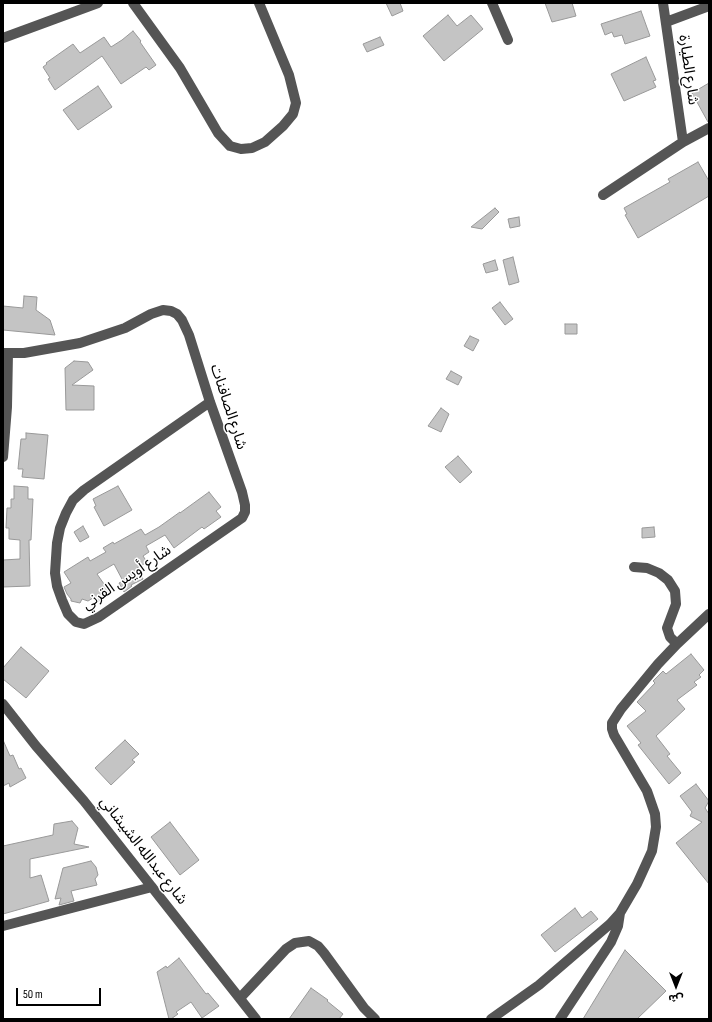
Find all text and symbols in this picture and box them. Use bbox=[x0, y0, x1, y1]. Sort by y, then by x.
street label: شارع الطيارة bbox=[674, 34, 702, 106]
street label: شارع الصافنات bbox=[206, 362, 250, 452]
street label: شارع أويس القرني bbox=[79, 542, 175, 614]
street label: شارع عبدالله الشيشاني bbox=[95, 793, 191, 909]
north arrow bbox=[656, 966, 696, 1006]
scale bar bbox=[18, 980, 103, 1006]
text: 50 m bbox=[23, 987, 43, 1002]
text: ش bbox=[668, 992, 684, 1005]

